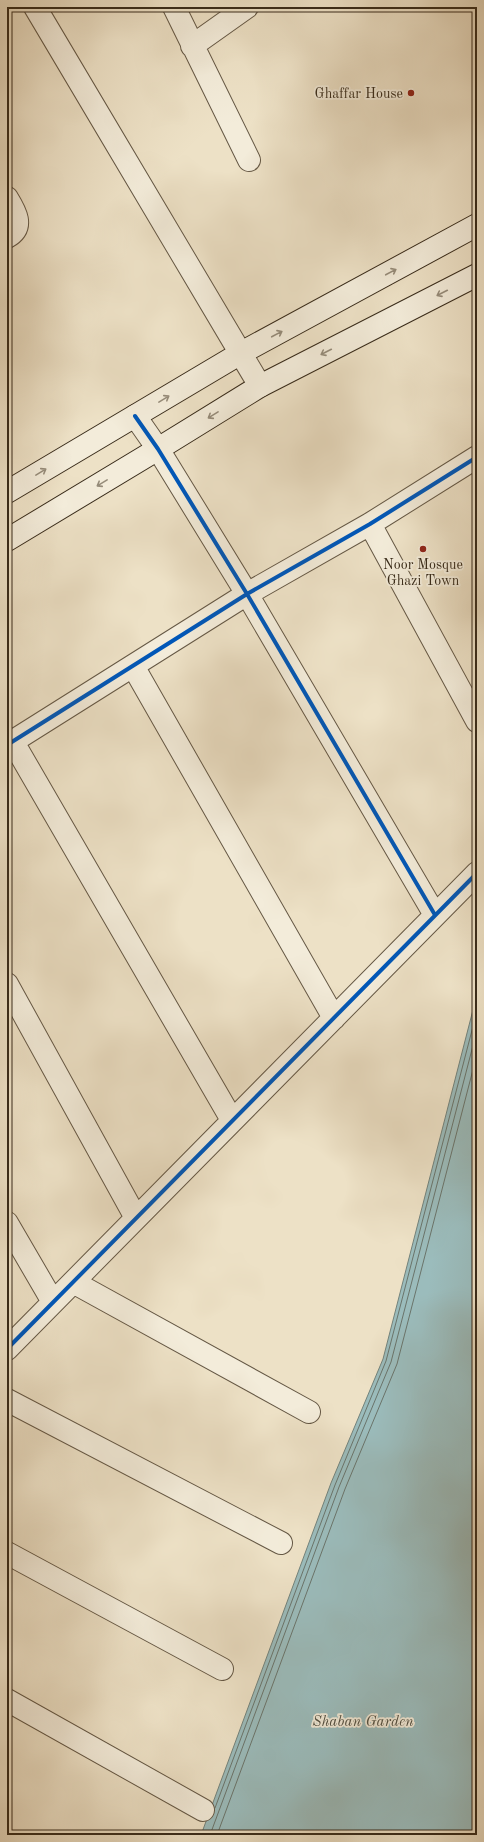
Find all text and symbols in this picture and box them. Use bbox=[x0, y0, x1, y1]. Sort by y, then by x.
place label: Ghaffar House bbox=[315, 87, 403, 101]
marker: Ghaffar House bbox=[406, 88, 416, 98]
one-way arrow bbox=[385, 267, 397, 275]
one-way arrow bbox=[436, 290, 448, 297]
one-way arrow bbox=[271, 329, 283, 337]
one-way arrow bbox=[321, 349, 333, 356]
one-way arrow bbox=[158, 394, 170, 402]
one-way arrow bbox=[208, 411, 219, 419]
one-way arrow bbox=[35, 468, 46, 476]
one-way arrow bbox=[96, 479, 108, 487]
marker: Noor Mosque Ghazi Town bbox=[418, 544, 428, 554]
place label: Noor Mosque Ghazi Town bbox=[383, 558, 463, 588]
water label: Shaban Garden bbox=[312, 1715, 414, 1730]

